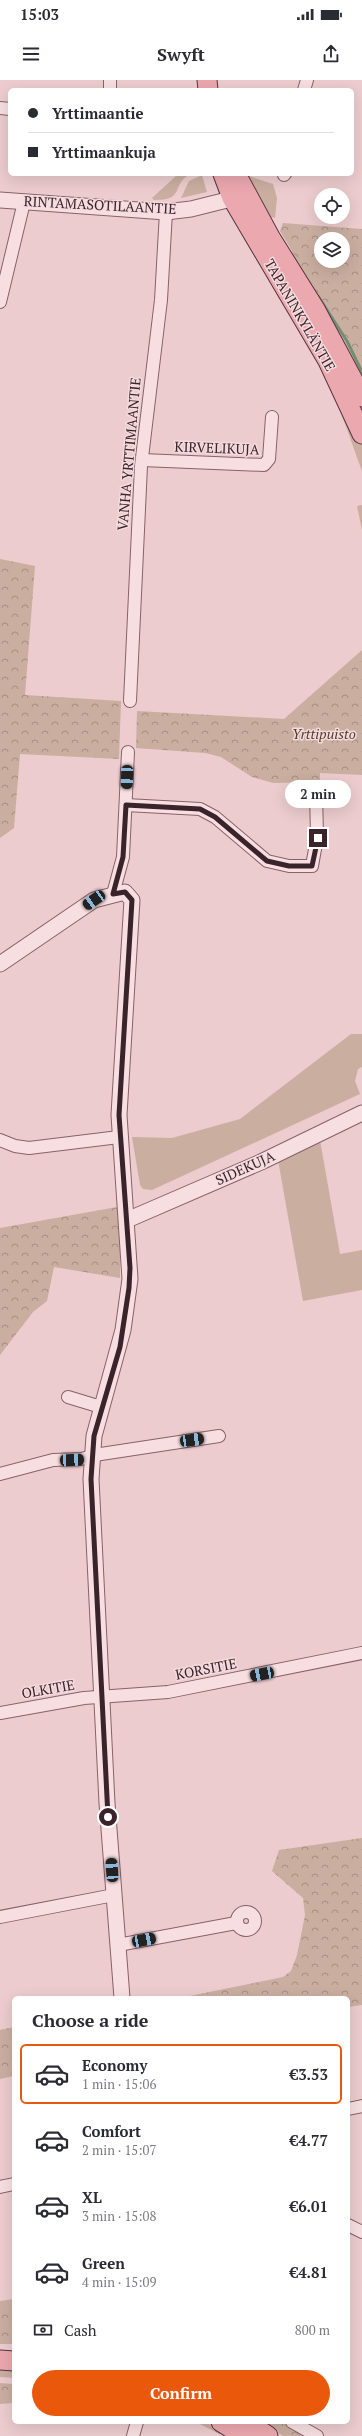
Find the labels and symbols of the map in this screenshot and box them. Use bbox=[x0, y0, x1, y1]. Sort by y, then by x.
street label: RINTAMASOTILAANTIE bbox=[23, 191, 177, 218]
street label: TAPANINKYLÄNTIE bbox=[261, 255, 340, 374]
street label: VANHA YRTTIMAANTIE bbox=[112, 377, 145, 531]
street label: KIRVELIKUJA bbox=[174, 437, 260, 458]
park label: Yrttipuisto bbox=[292, 724, 356, 743]
car bbox=[121, 765, 133, 789]
callout: 2 min bbox=[285, 780, 351, 808]
route end bbox=[309, 829, 327, 847]
car bbox=[81, 888, 107, 912]
street label: SIDEKUJA bbox=[212, 1146, 278, 1189]
car bbox=[179, 1432, 205, 1448]
car bbox=[60, 1454, 84, 1466]
street label: KORSITIE bbox=[174, 1653, 238, 1684]
car bbox=[249, 1666, 275, 1682]
street label: OLKITIE bbox=[20, 1674, 76, 1703]
route start bbox=[99, 1808, 117, 1826]
car bbox=[105, 1858, 119, 1882]
car bbox=[131, 1932, 157, 1948]

